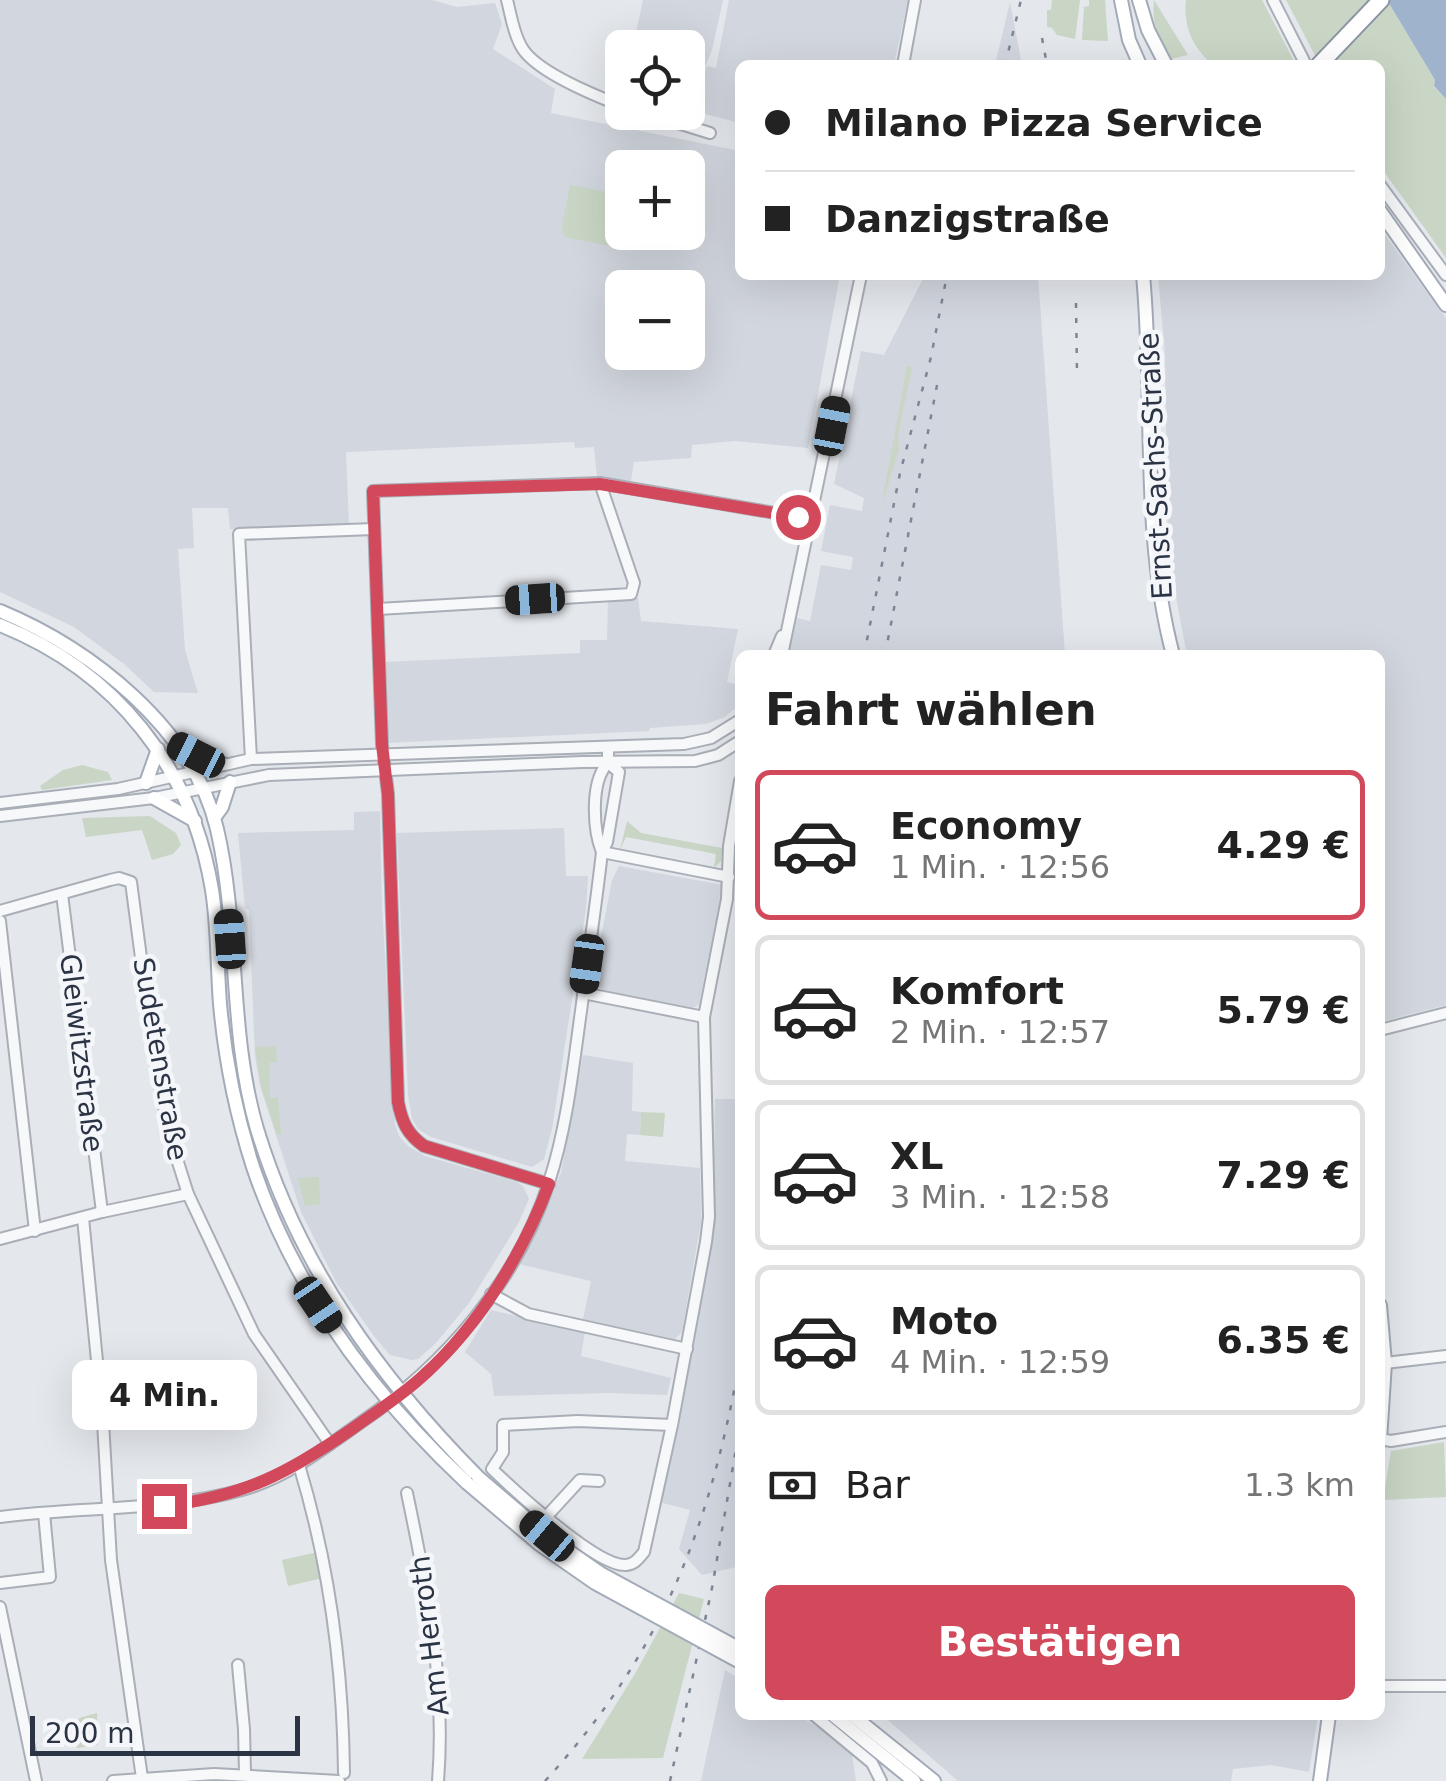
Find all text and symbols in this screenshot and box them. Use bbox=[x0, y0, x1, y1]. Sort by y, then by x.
map controls bbox=[605, 30, 705, 370]
button: locate bbox=[605, 30, 705, 130]
text: Milano Pizza Service bbox=[825, 101, 1263, 145]
button: + bbox=[605, 150, 705, 250]
text: Danzigstraße bbox=[825, 197, 1110, 241]
button: − bbox=[605, 270, 705, 370]
street label: Ernst-Sachs-Straße bbox=[1132, 332, 1179, 600]
car bbox=[812, 394, 852, 458]
route start bbox=[776, 495, 821, 540]
car bbox=[504, 582, 566, 616]
text: Fahrt wählen bbox=[765, 683, 1097, 736]
car bbox=[162, 728, 230, 782]
icon: car bbox=[770, 800, 860, 890]
text: Economy bbox=[890, 804, 1082, 848]
text: 4.29 € bbox=[1217, 823, 1350, 867]
text: 1 Min. · 12:56 bbox=[890, 848, 1110, 886]
car bbox=[213, 908, 247, 970]
car bbox=[568, 932, 606, 996]
street label: Gleiwitzstraße bbox=[53, 952, 110, 1154]
street label: Sudetenstraße bbox=[126, 955, 195, 1163]
icon: car bbox=[770, 965, 860, 1055]
text: Komfort bbox=[890, 969, 1064, 1013]
text: 5.79 € bbox=[1217, 988, 1350, 1032]
text: 2 Min. · 12:57 bbox=[890, 1013, 1110, 1051]
icon: car bbox=[770, 1130, 860, 1220]
text: XL bbox=[890, 1134, 944, 1178]
text: 7.29 € bbox=[1217, 1153, 1350, 1197]
text: 3 Min. · 12:58 bbox=[890, 1178, 1110, 1216]
car bbox=[289, 1272, 347, 1338]
icon: car bbox=[770, 1295, 860, 1385]
text: Moto bbox=[890, 1299, 998, 1343]
text: 6.35 € bbox=[1217, 1318, 1350, 1362]
text: 4 Min. · 12:59 bbox=[890, 1343, 1110, 1381]
callout: 4 Min. bbox=[71, 1361, 256, 1431]
text: 4 Min. bbox=[109, 1376, 220, 1414]
icon: cash bbox=[765, 1458, 820, 1513]
text: Bar bbox=[845, 1463, 910, 1507]
text: 1.3 km bbox=[1244, 1466, 1355, 1504]
route end bbox=[142, 1484, 187, 1529]
car bbox=[514, 1505, 580, 1567]
street label: Am Herroth bbox=[403, 1554, 456, 1718]
button: Bestätigen bbox=[765, 1585, 1355, 1700]
scale bar bbox=[30, 1711, 300, 1756]
text: 200 m bbox=[45, 1717, 135, 1750]

